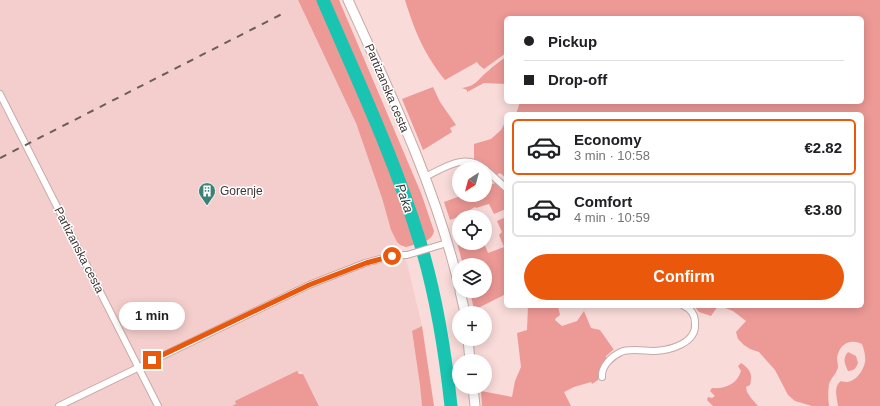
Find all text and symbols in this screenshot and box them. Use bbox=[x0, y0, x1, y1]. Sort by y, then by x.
text: Pickup bbox=[548, 33, 597, 50]
street label: Partizanska cesta bbox=[362, 42, 412, 135]
text: Drop-off bbox=[548, 71, 607, 88]
icon: car bbox=[526, 129, 562, 165]
text: Economy bbox=[574, 131, 642, 148]
text: €2.82 bbox=[804, 139, 842, 156]
text: 3 min · 10:58 bbox=[574, 148, 650, 163]
north arrow bbox=[452, 162, 492, 202]
map controls bbox=[452, 162, 492, 394]
building icon: Gorenje bbox=[197, 181, 217, 206]
water label: Paka bbox=[393, 182, 416, 215]
place label: Gorenje bbox=[220, 184, 263, 198]
icon: car bbox=[526, 191, 562, 227]
text: Comfort bbox=[574, 193, 632, 210]
text: €3.80 bbox=[804, 201, 842, 218]
street label: Partizanska cesta bbox=[51, 205, 107, 296]
button: locate bbox=[452, 210, 492, 250]
text: 4 min · 10:59 bbox=[574, 210, 650, 225]
route start bbox=[383, 247, 401, 265]
button: Confirm bbox=[524, 254, 844, 300]
button: layers bbox=[452, 258, 492, 298]
callout: 1 min bbox=[119, 302, 185, 330]
button: + bbox=[452, 306, 492, 346]
text: 1 min bbox=[135, 308, 169, 323]
route end bbox=[143, 351, 161, 369]
button: − bbox=[452, 354, 492, 394]

